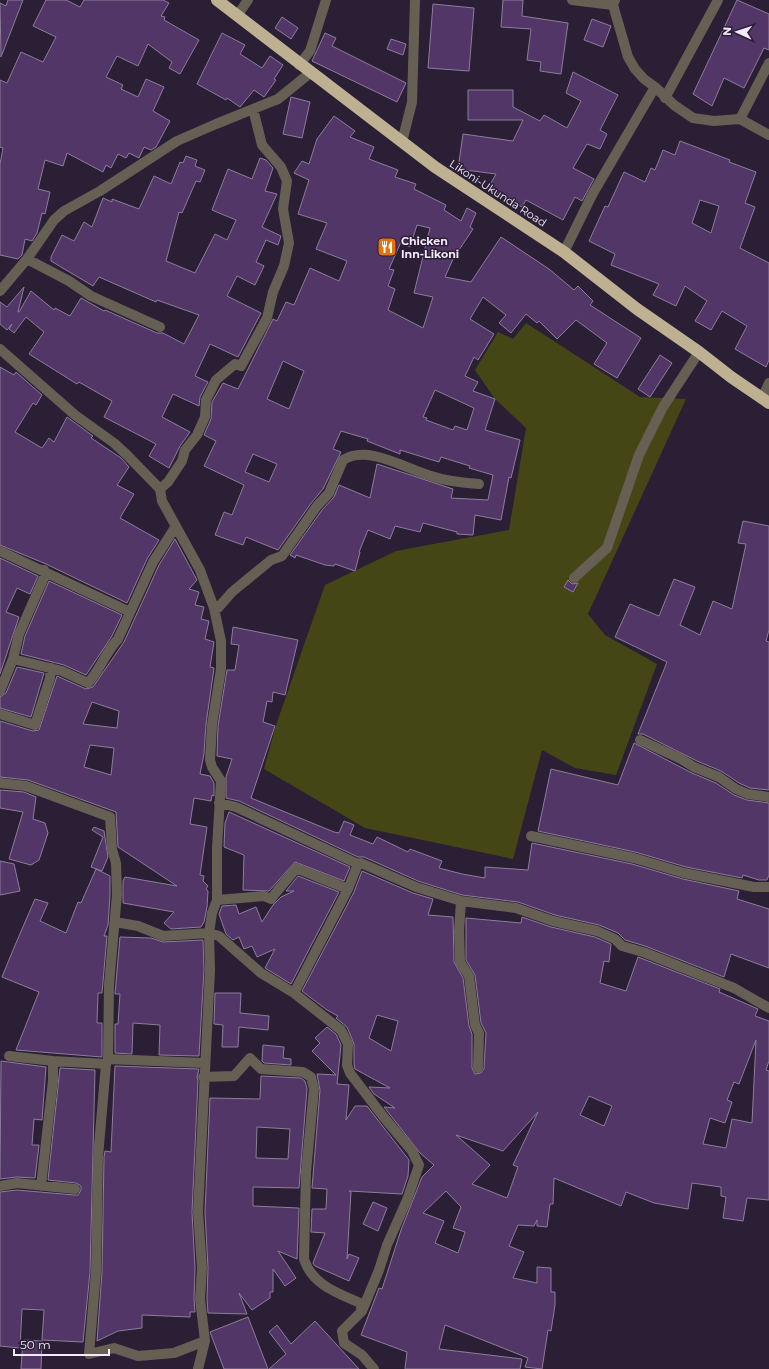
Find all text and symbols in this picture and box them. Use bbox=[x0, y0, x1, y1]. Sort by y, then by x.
north arrow bbox=[717, 12, 757, 52]
text: N bbox=[720, 27, 734, 36]
street label: Likoni-Ukunda Road bbox=[447, 156, 549, 230]
place label: Chicken Inn-Likoni bbox=[401, 234, 459, 261]
restaurant icon: Chicken Inn-Likoni bbox=[376, 236, 398, 258]
scale bar bbox=[14, 1331, 109, 1357]
text: 50 m bbox=[20, 1337, 51, 1352]

